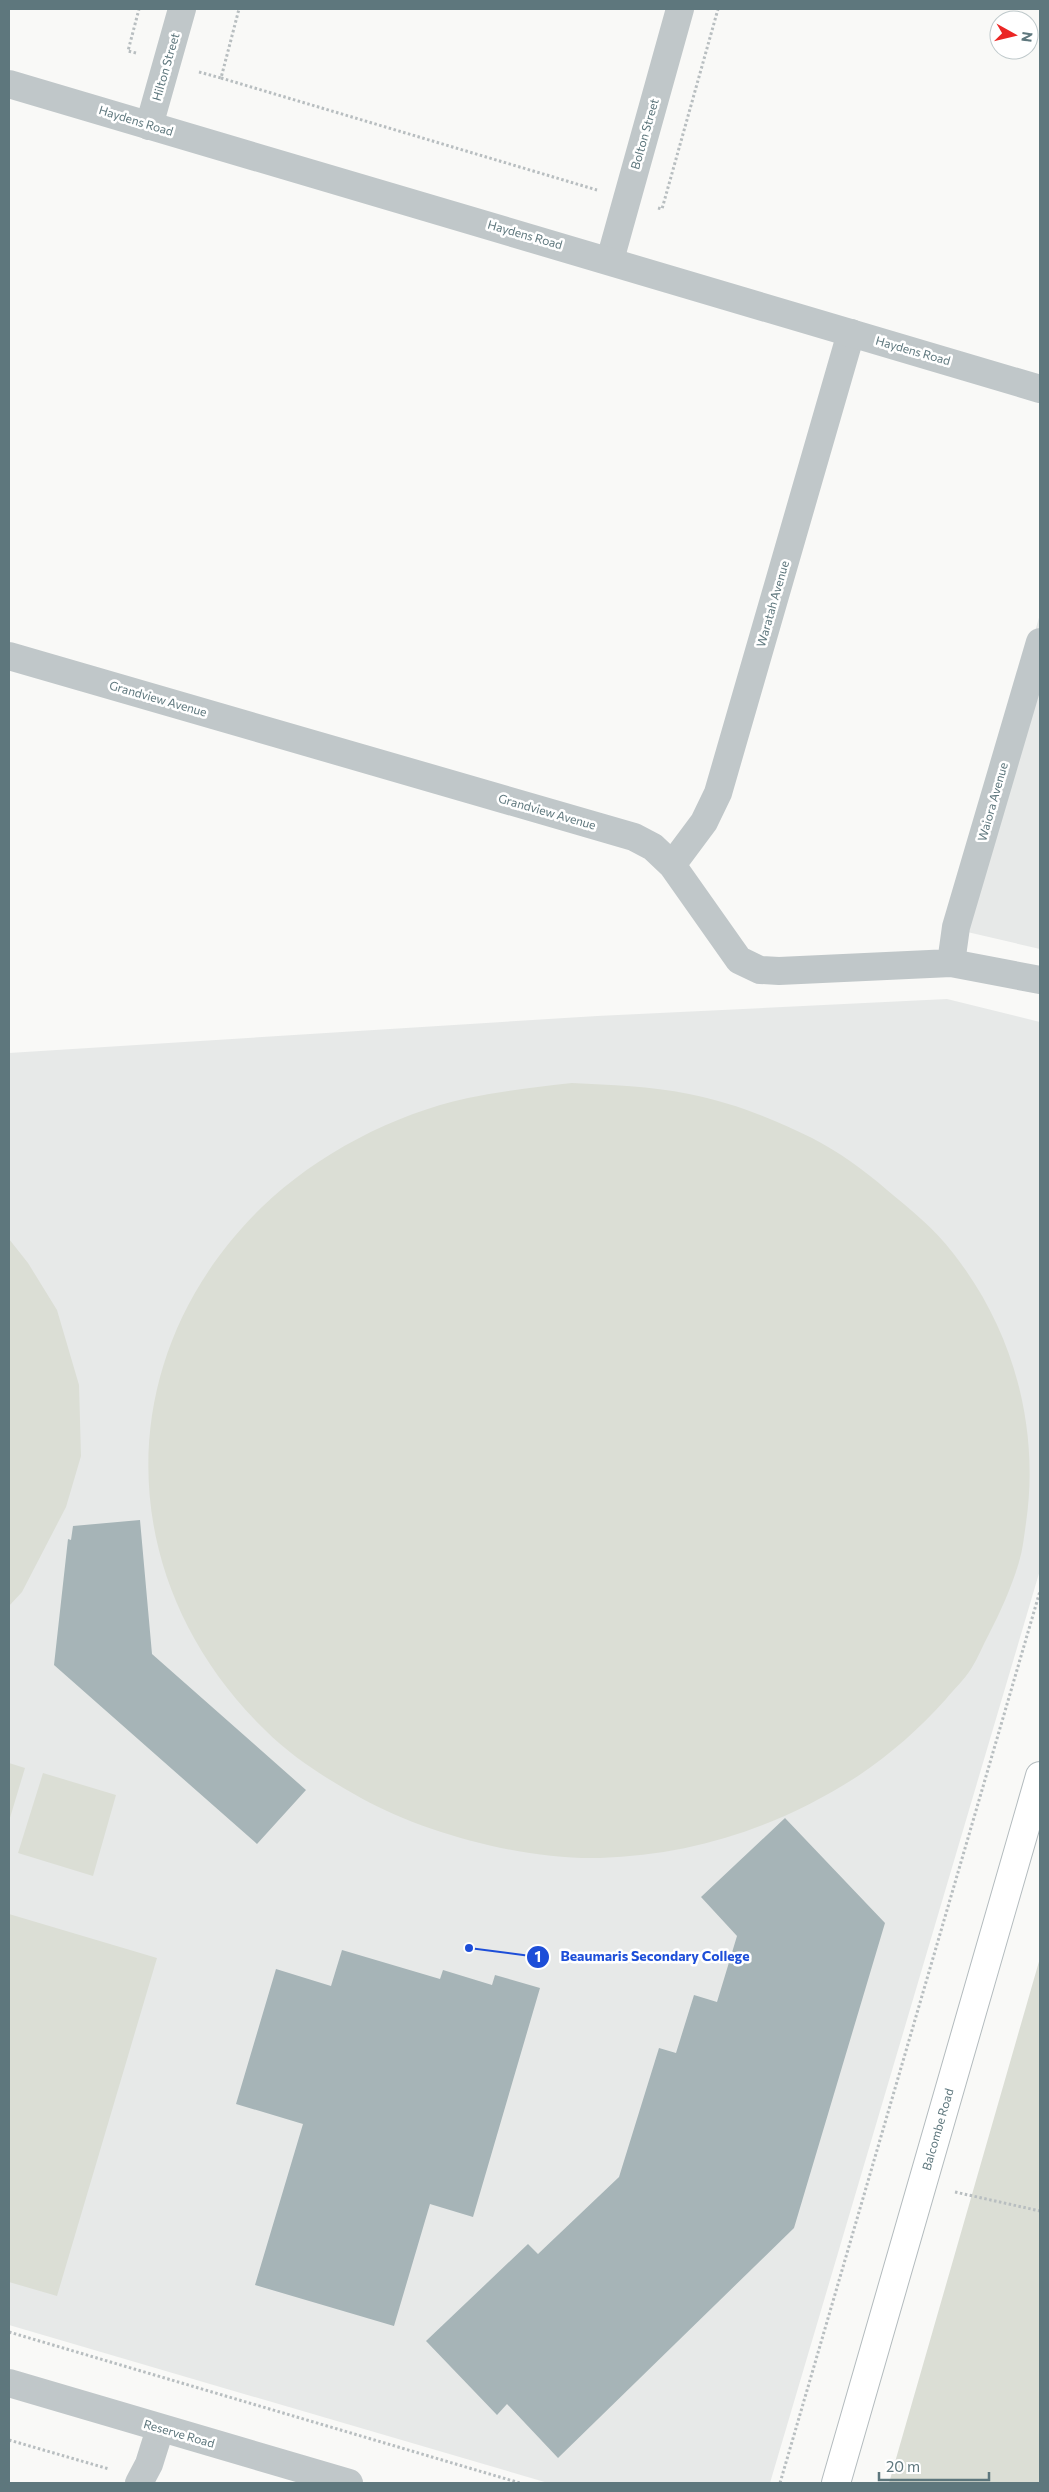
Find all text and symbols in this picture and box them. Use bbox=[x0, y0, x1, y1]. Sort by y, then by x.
north arrow bbox=[989, 10, 1039, 60]
text: N bbox=[1018, 30, 1037, 43]
street label: Hilton Street bbox=[149, 31, 181, 102]
street label: Bolton Street bbox=[627, 97, 661, 171]
street label: Haydens Road bbox=[97, 102, 175, 138]
street label: Haydens Road bbox=[486, 217, 564, 251]
street label: Haydens Road bbox=[874, 333, 952, 367]
street label: Waratah Avenue bbox=[753, 559, 791, 649]
street label: Grandview Avenue bbox=[108, 677, 209, 719]
street label: Waiora Avenue bbox=[974, 761, 1010, 843]
street label: Grandview Avenue bbox=[497, 790, 598, 832]
callout: Beaumaris Secondary College bbox=[526, 1942, 760, 1971]
text: 1 bbox=[535, 1947, 541, 1965]
text: Beaumaris Secondary College bbox=[560, 1947, 750, 1964]
street label: Balcombe Road bbox=[919, 2087, 956, 2172]
street label: Reserve Road bbox=[142, 2416, 216, 2450]
scale bar bbox=[879, 2450, 989, 2482]
text: 20 m bbox=[886, 2457, 920, 2475]

